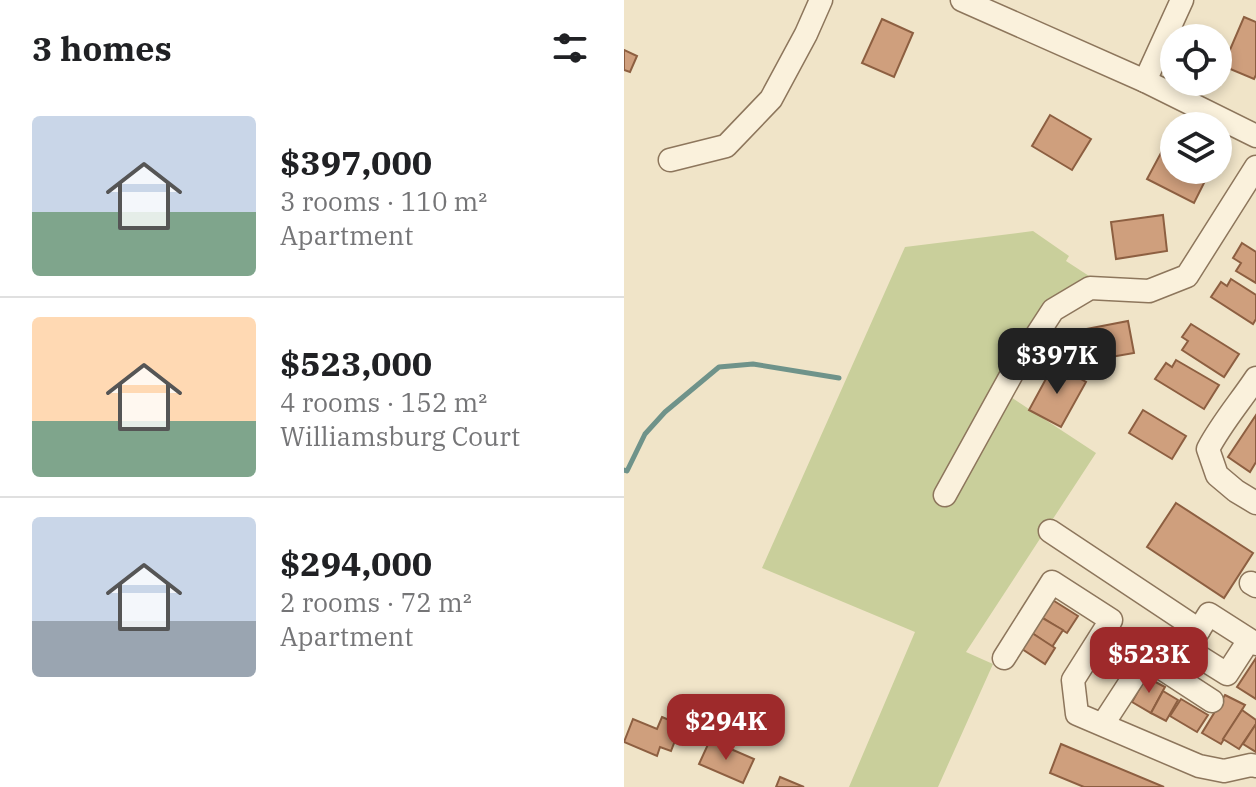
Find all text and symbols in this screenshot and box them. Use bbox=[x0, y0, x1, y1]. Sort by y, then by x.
map controls bbox=[1160, 24, 1232, 184]
button: locate bbox=[1160, 24, 1232, 96]
text: 3 homes bbox=[32, 26, 172, 70]
icon: filters bbox=[548, 26, 592, 70]
button: layers bbox=[1160, 112, 1232, 184]
text: $397,000 bbox=[280, 140, 432, 184]
icon: home bbox=[96, 148, 192, 244]
text: 3 rooms · 110 m² bbox=[280, 184, 487, 218]
text: Apartment bbox=[280, 218, 413, 252]
pin: $397K bbox=[1001, 328, 1113, 396]
text: $397K bbox=[1016, 337, 1098, 371]
text: $523,000 bbox=[280, 341, 432, 385]
icon: home bbox=[96, 349, 192, 445]
text: 4 rooms · 152 m² bbox=[280, 385, 487, 419]
text: Williamsburg Court bbox=[280, 419, 520, 453]
text: $294,000 bbox=[280, 541, 432, 585]
icon: home bbox=[96, 549, 192, 645]
text: 2 rooms · 72 m² bbox=[280, 585, 472, 619]
text: Apartment bbox=[280, 619, 413, 653]
pin: $523K bbox=[1093, 627, 1205, 695]
text: $523K bbox=[1108, 636, 1190, 670]
pin: $294K bbox=[670, 694, 782, 762]
text: $294K bbox=[685, 703, 767, 737]

